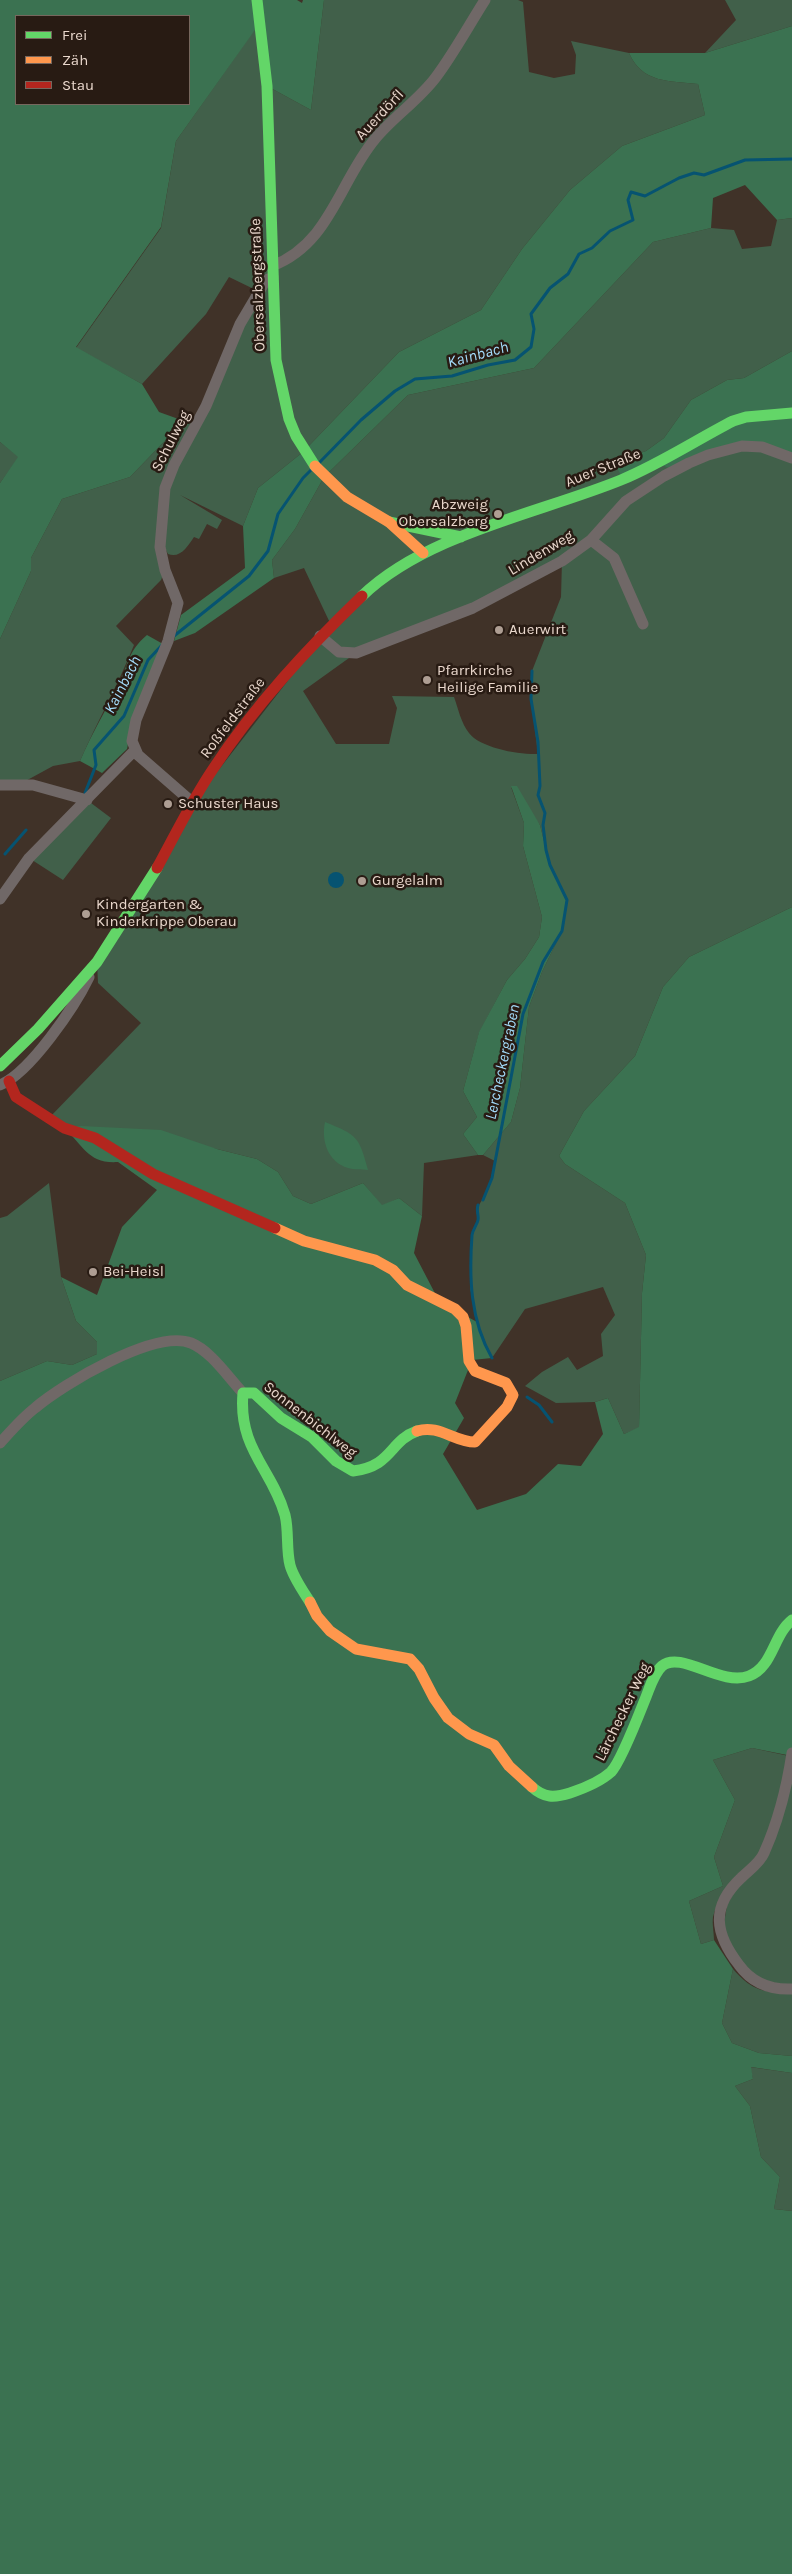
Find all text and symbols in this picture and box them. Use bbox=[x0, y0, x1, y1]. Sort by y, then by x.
legend bbox=[15, 15, 190, 105]
text: Frei bbox=[62, 26, 87, 44]
text: Zäh bbox=[62, 51, 88, 69]
text: Stau bbox=[62, 76, 94, 94]
street label: Auerdörfl bbox=[352, 86, 408, 144]
street label: Obersalzbergstraße bbox=[247, 218, 269, 352]
water label: Kainbach bbox=[445, 338, 511, 372]
street label: Schulweg bbox=[148, 407, 194, 475]
street label: Auer Straße bbox=[563, 445, 643, 491]
place label: Abzweig Obersalzberg bbox=[399, 496, 488, 531]
marker: Abzweig Obersalzberg bbox=[492, 508, 504, 520]
street label: Lindenweg bbox=[505, 526, 577, 580]
place label: Auerwirt bbox=[509, 621, 566, 639]
marker: Auerwirt bbox=[493, 624, 505, 636]
water label: Kainbach bbox=[100, 653, 146, 717]
place label: Pfarrkirche Heilige Familie bbox=[437, 662, 538, 697]
street label: Roßfeldstraße bbox=[197, 674, 269, 762]
marker: Pfarrkirche Heilige Familie bbox=[421, 674, 433, 686]
place label: Schuster Haus bbox=[178, 795, 278, 813]
marker: Schuster Haus bbox=[162, 798, 174, 810]
place label: Gurgelalm bbox=[372, 872, 443, 890]
marker: Gurgelalm bbox=[356, 875, 368, 887]
place label: Kindergarten & Kinderkrippe Oberau bbox=[96, 896, 237, 931]
marker: Kindergarten & Kinderkrippe Oberau bbox=[80, 908, 92, 920]
water label: Lercheckergraben bbox=[481, 1003, 525, 1121]
place label: Bei-Heisl bbox=[103, 1263, 164, 1281]
marker: Bei-Heisl bbox=[87, 1266, 99, 1278]
street label: Sonnenbichlweg bbox=[260, 1378, 360, 1462]
street label: Lärchecker Weg bbox=[591, 1660, 655, 1764]

